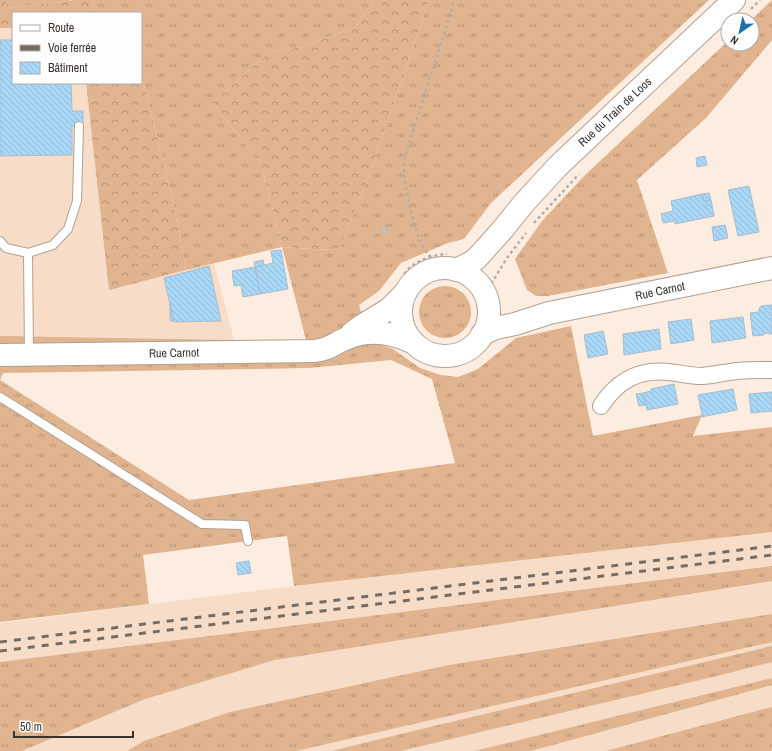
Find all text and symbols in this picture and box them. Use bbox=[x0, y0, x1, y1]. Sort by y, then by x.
legend bbox=[12, 12, 142, 84]
north arrow bbox=[720, 12, 760, 52]
text: Route bbox=[48, 20, 74, 36]
text: N bbox=[728, 33, 741, 48]
text: Voie ferrée bbox=[48, 40, 96, 56]
text: Bâtiment bbox=[48, 60, 88, 76]
street label: Rue du Train de Loos bbox=[575, 74, 655, 150]
street label: Rue Carnot bbox=[634, 278, 687, 304]
street label: Rue Carnot bbox=[149, 345, 200, 361]
scale bar bbox=[14, 713, 133, 739]
text: 50 m bbox=[20, 719, 42, 735]

